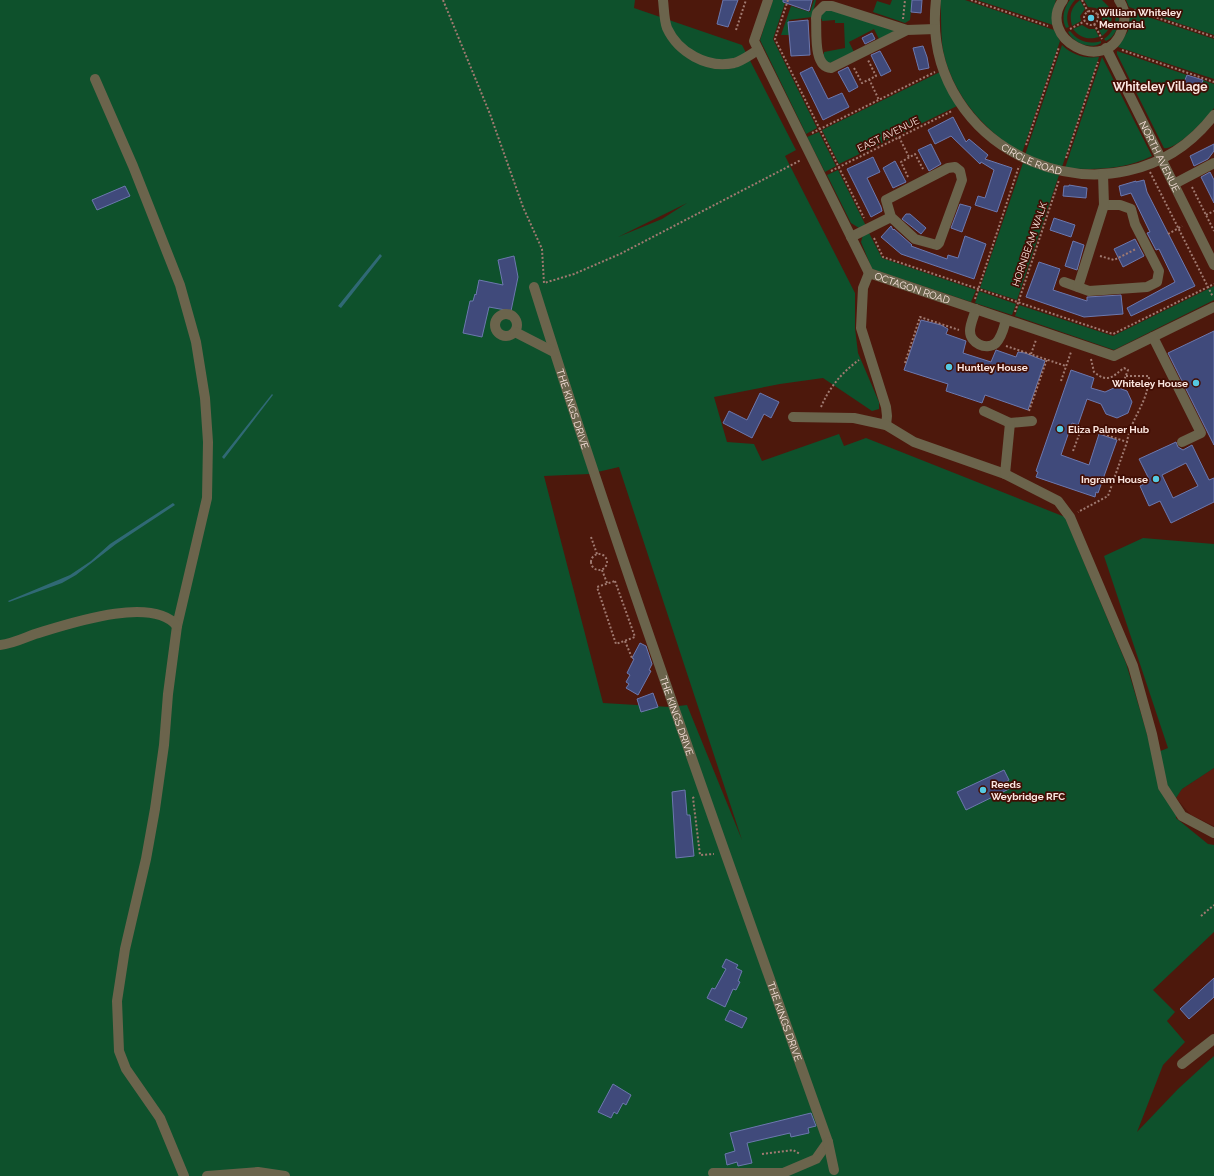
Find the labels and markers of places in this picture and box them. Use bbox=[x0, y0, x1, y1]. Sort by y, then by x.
place label: William Whiteley Memorial bbox=[1099, 7, 1182, 30]
marker: William Whiteley Memorial bbox=[1086, 13, 1096, 23]
marker: Huntley House bbox=[944, 362, 954, 372]
place label: Huntley House bbox=[957, 362, 1028, 373]
place label: Whiteley House bbox=[1112, 378, 1188, 389]
marker: Whiteley House bbox=[1191, 378, 1201, 388]
marker: Eliza Palmer Hub bbox=[1055, 424, 1065, 434]
place label: Eliza Palmer Hub bbox=[1068, 424, 1150, 435]
place label: Ingram House bbox=[1081, 474, 1148, 485]
marker: Ingram House bbox=[1151, 474, 1161, 484]
place label: Reeds Weybridge RFC bbox=[991, 779, 1065, 802]
marker: Reeds Weybridge RFC bbox=[978, 785, 988, 795]

